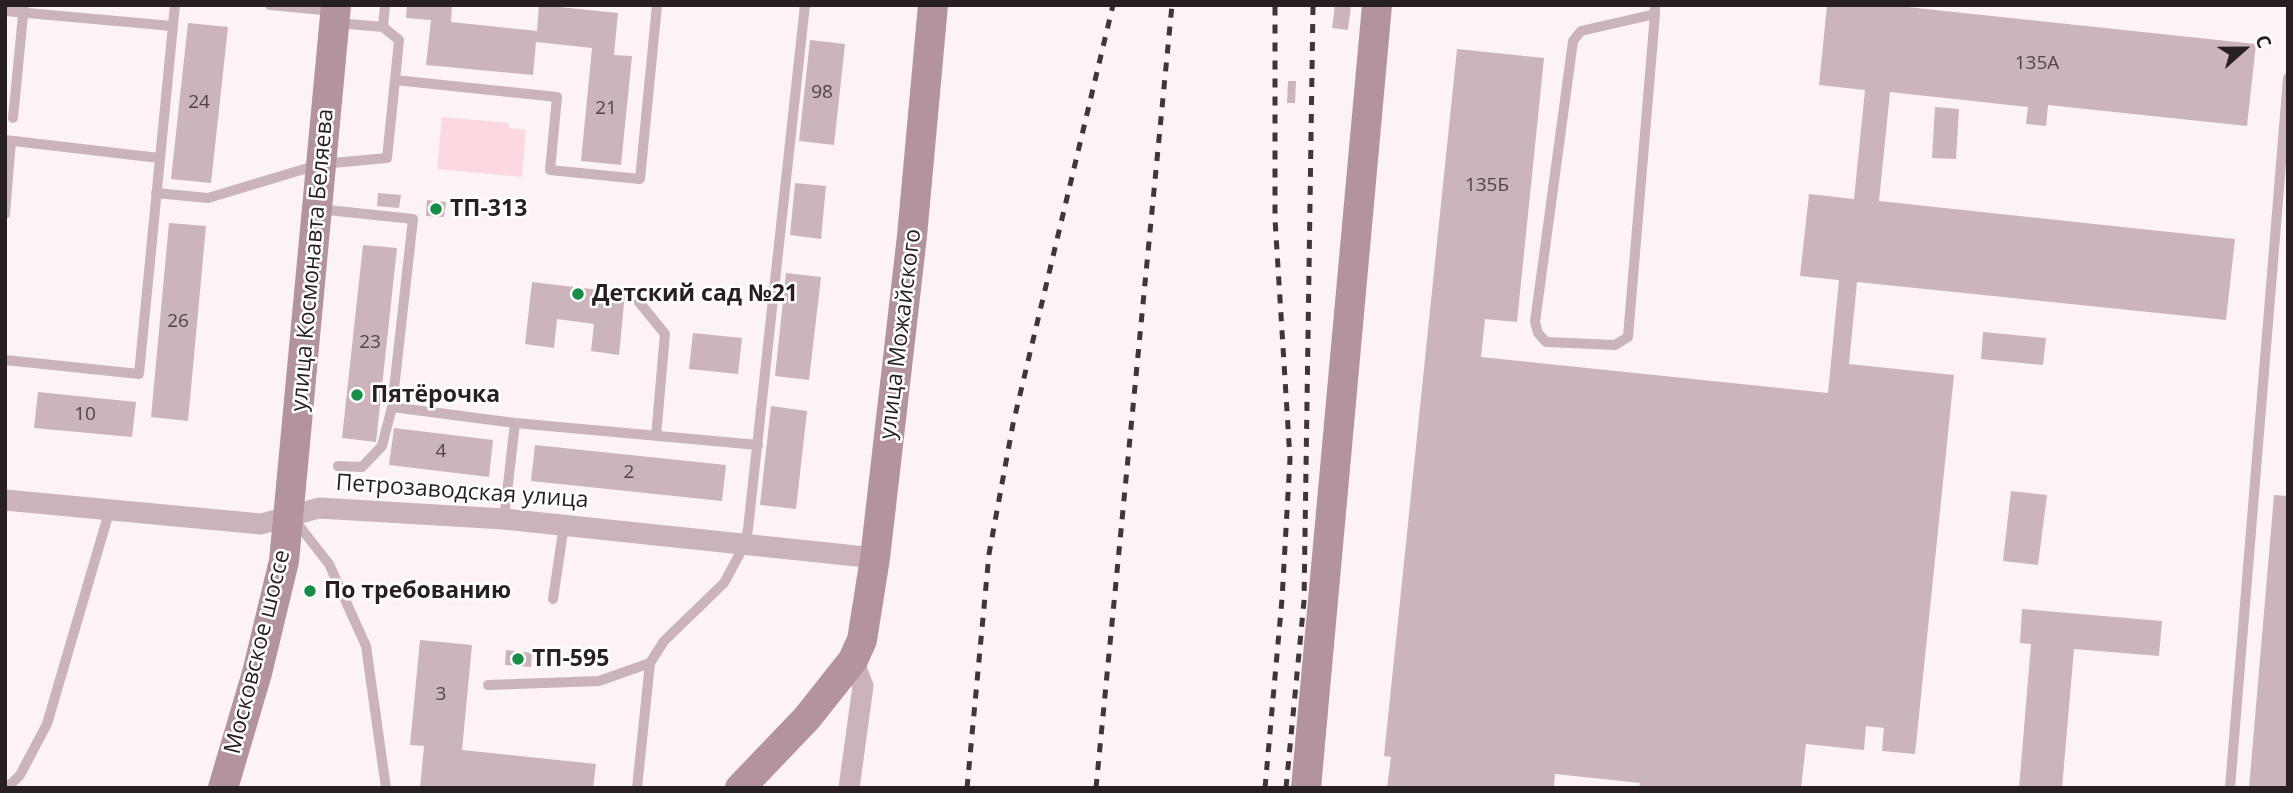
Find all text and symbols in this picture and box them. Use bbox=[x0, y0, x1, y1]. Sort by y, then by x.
north arrow bbox=[2209, 14, 2279, 84]
text: С bbox=[2249, 31, 2278, 52]
house number: 135А bbox=[2015, 53, 2059, 75]
house number: 98 bbox=[811, 82, 833, 104]
house number: 24 bbox=[188, 92, 210, 114]
house number: 21 bbox=[595, 98, 617, 120]
street label: улица Космонавта Беляева bbox=[286, 107, 340, 413]
house number: 135Б bbox=[1465, 175, 1509, 197]
place label: ТП-313 bbox=[450, 195, 527, 223]
marker: ТП-313 bbox=[428, 201, 444, 217]
street label: улица Можайского bbox=[874, 227, 928, 441]
place label: Детский сад №21 bbox=[592, 280, 798, 308]
marker: Детский сад №21 bbox=[570, 286, 586, 302]
house number: 26 bbox=[167, 311, 189, 333]
house number: 23 bbox=[359, 332, 381, 354]
place label: Пятёрочка bbox=[371, 381, 500, 409]
marker: Пятёрочка bbox=[349, 387, 365, 403]
house number: 10 bbox=[74, 404, 96, 426]
house number: 4 bbox=[436, 441, 446, 463]
house number: 2 bbox=[624, 462, 634, 484]
street label: Петрозаводская улица bbox=[335, 469, 589, 515]
street label: Московское шоссе bbox=[219, 547, 297, 757]
place label: По требованию bbox=[324, 577, 511, 605]
marker: По требованию bbox=[302, 583, 318, 599]
place label: ТП-595 bbox=[532, 645, 609, 673]
marker: ТП-595 bbox=[510, 651, 526, 667]
house number: 3 bbox=[436, 684, 446, 706]

